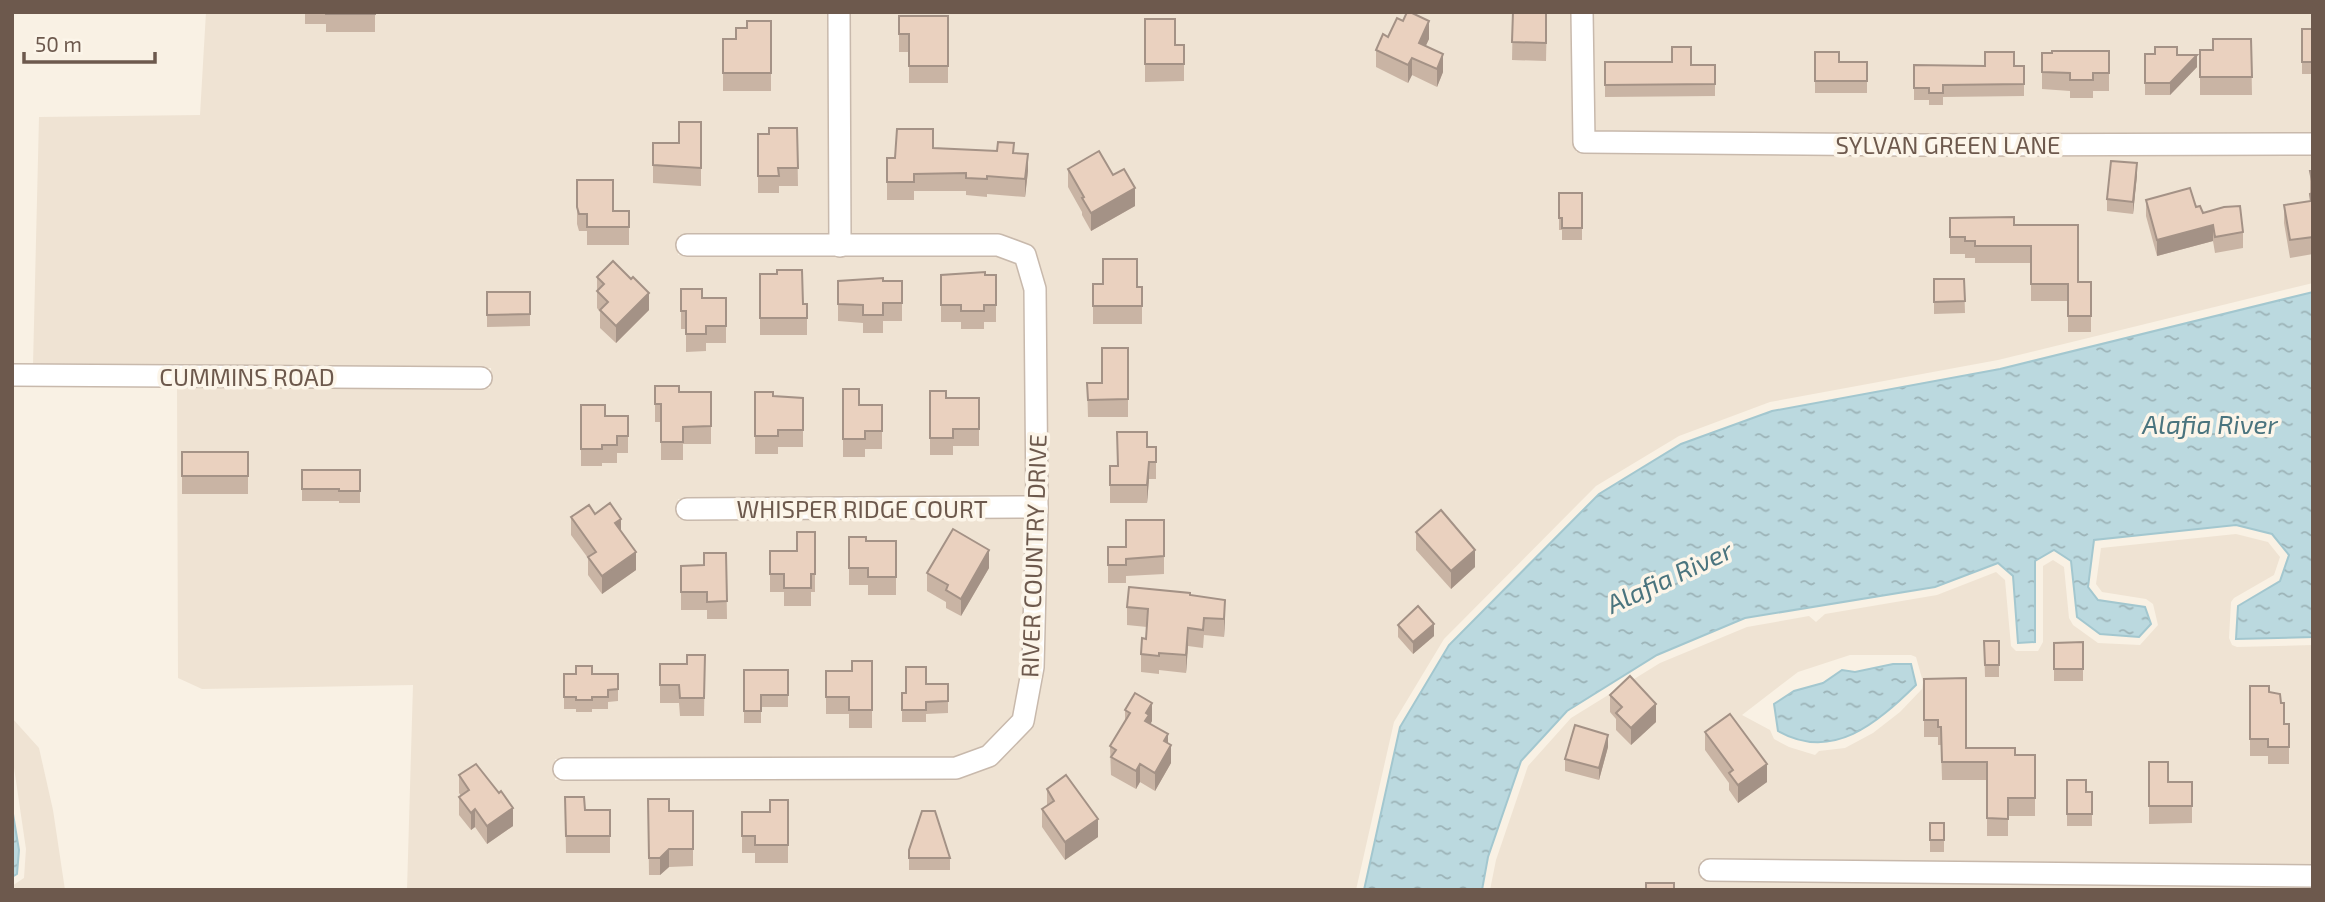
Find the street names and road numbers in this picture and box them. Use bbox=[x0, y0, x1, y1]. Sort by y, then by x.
street label: SYLVAN GREEN LANE bbox=[1835, 130, 2061, 159]
street label: CUMMINS ROAD bbox=[159, 362, 335, 391]
street label: RIVER COUNTRY DRIVE bbox=[1014, 434, 1052, 678]
street label: WHISPER RIDGE COURT bbox=[736, 494, 988, 523]

